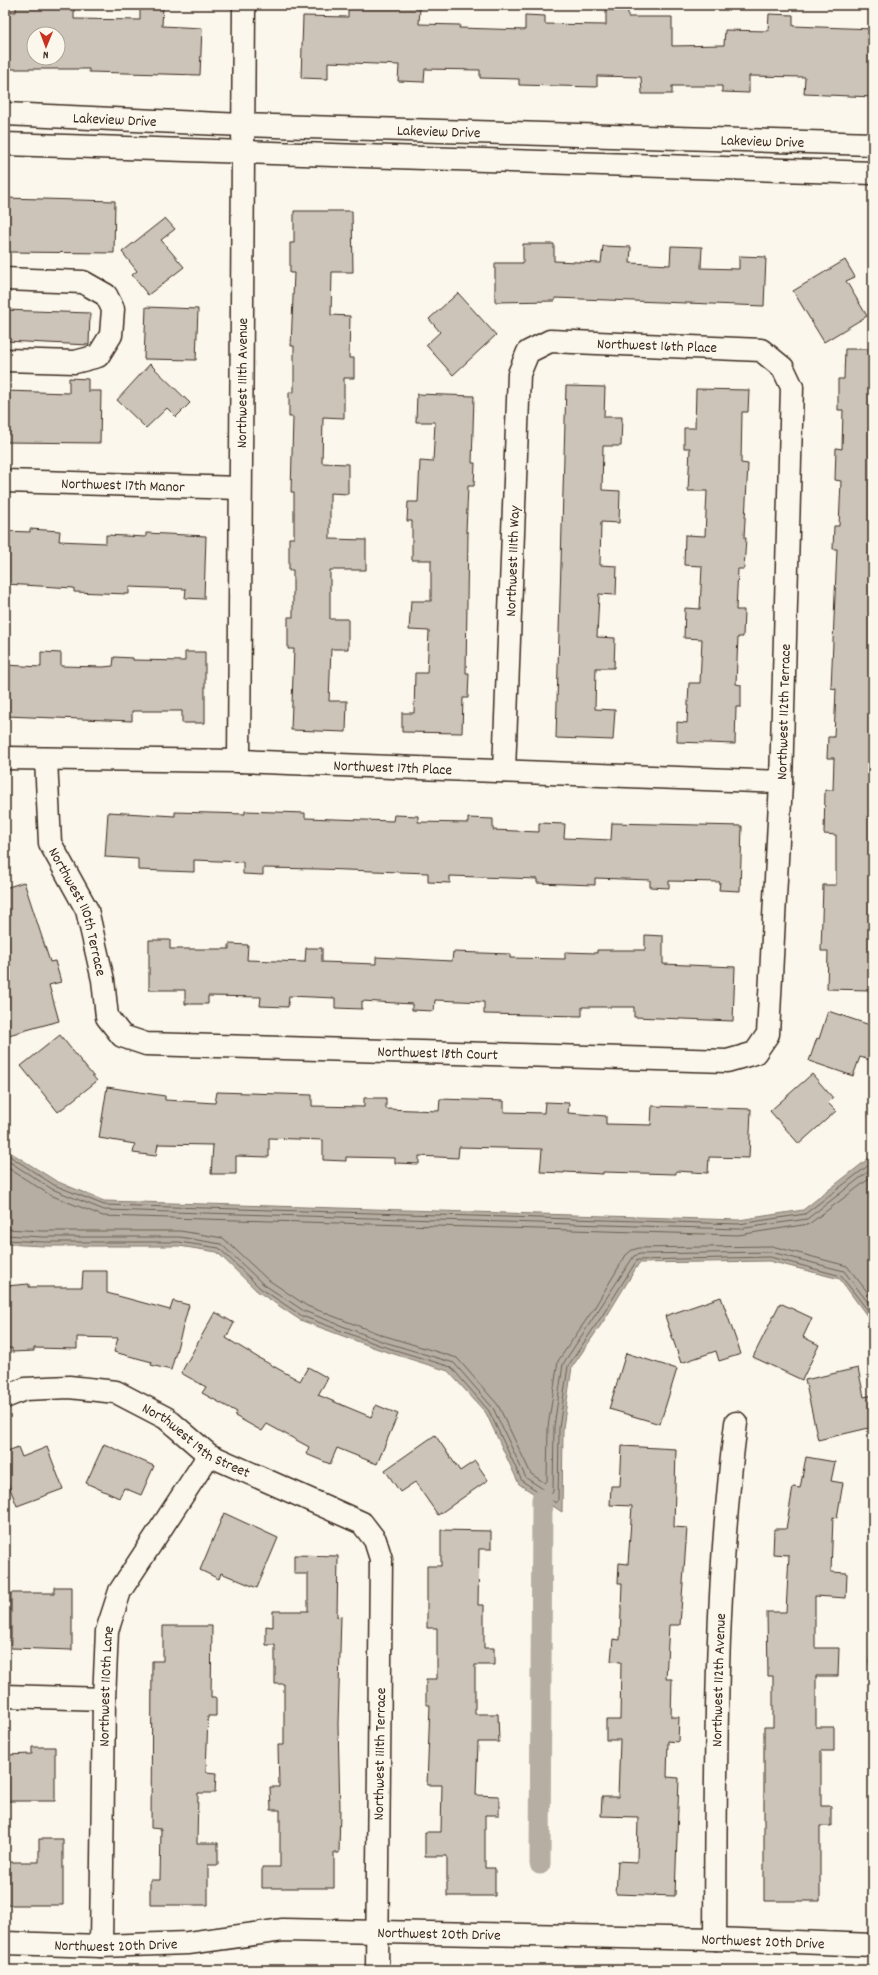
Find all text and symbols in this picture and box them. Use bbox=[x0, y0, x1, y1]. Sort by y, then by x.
north arrow bbox=[26, 26, 66, 66]
text: N bbox=[42, 46, 49, 62]
street label: Lakeview Drive bbox=[73, 108, 157, 134]
street label: Lakeview Drive bbox=[396, 121, 481, 145]
street label: Lakeview Drive bbox=[720, 130, 805, 155]
street label: Northwest 111th Avenue bbox=[232, 317, 255, 448]
street label: Northwest 16th Place bbox=[597, 334, 718, 360]
street label: Northwest 17th Manor bbox=[61, 474, 185, 499]
street label: Northwest 111th Way bbox=[501, 504, 527, 617]
street label: Northwest 112th Terrace bbox=[772, 643, 798, 780]
street label: Northwest 17th Place bbox=[333, 756, 453, 782]
street label: Northwest 110th Terrace bbox=[42, 844, 111, 979]
street label: Northwest 18th Court bbox=[377, 1042, 499, 1067]
street label: Northwest 19th Street bbox=[138, 1398, 253, 1485]
street label: Northwest 112th Avenue bbox=[707, 1612, 733, 1747]
street label: Northwest 110th Lane bbox=[94, 1623, 121, 1747]
street label: Northwest 111th Terrace bbox=[369, 1687, 393, 1821]
street label: Northwest 20th Drive bbox=[377, 1923, 501, 1948]
street label: Northwest 20th Drive bbox=[701, 1930, 825, 1956]
street label: Northwest 20th Drive bbox=[54, 1934, 178, 1959]

